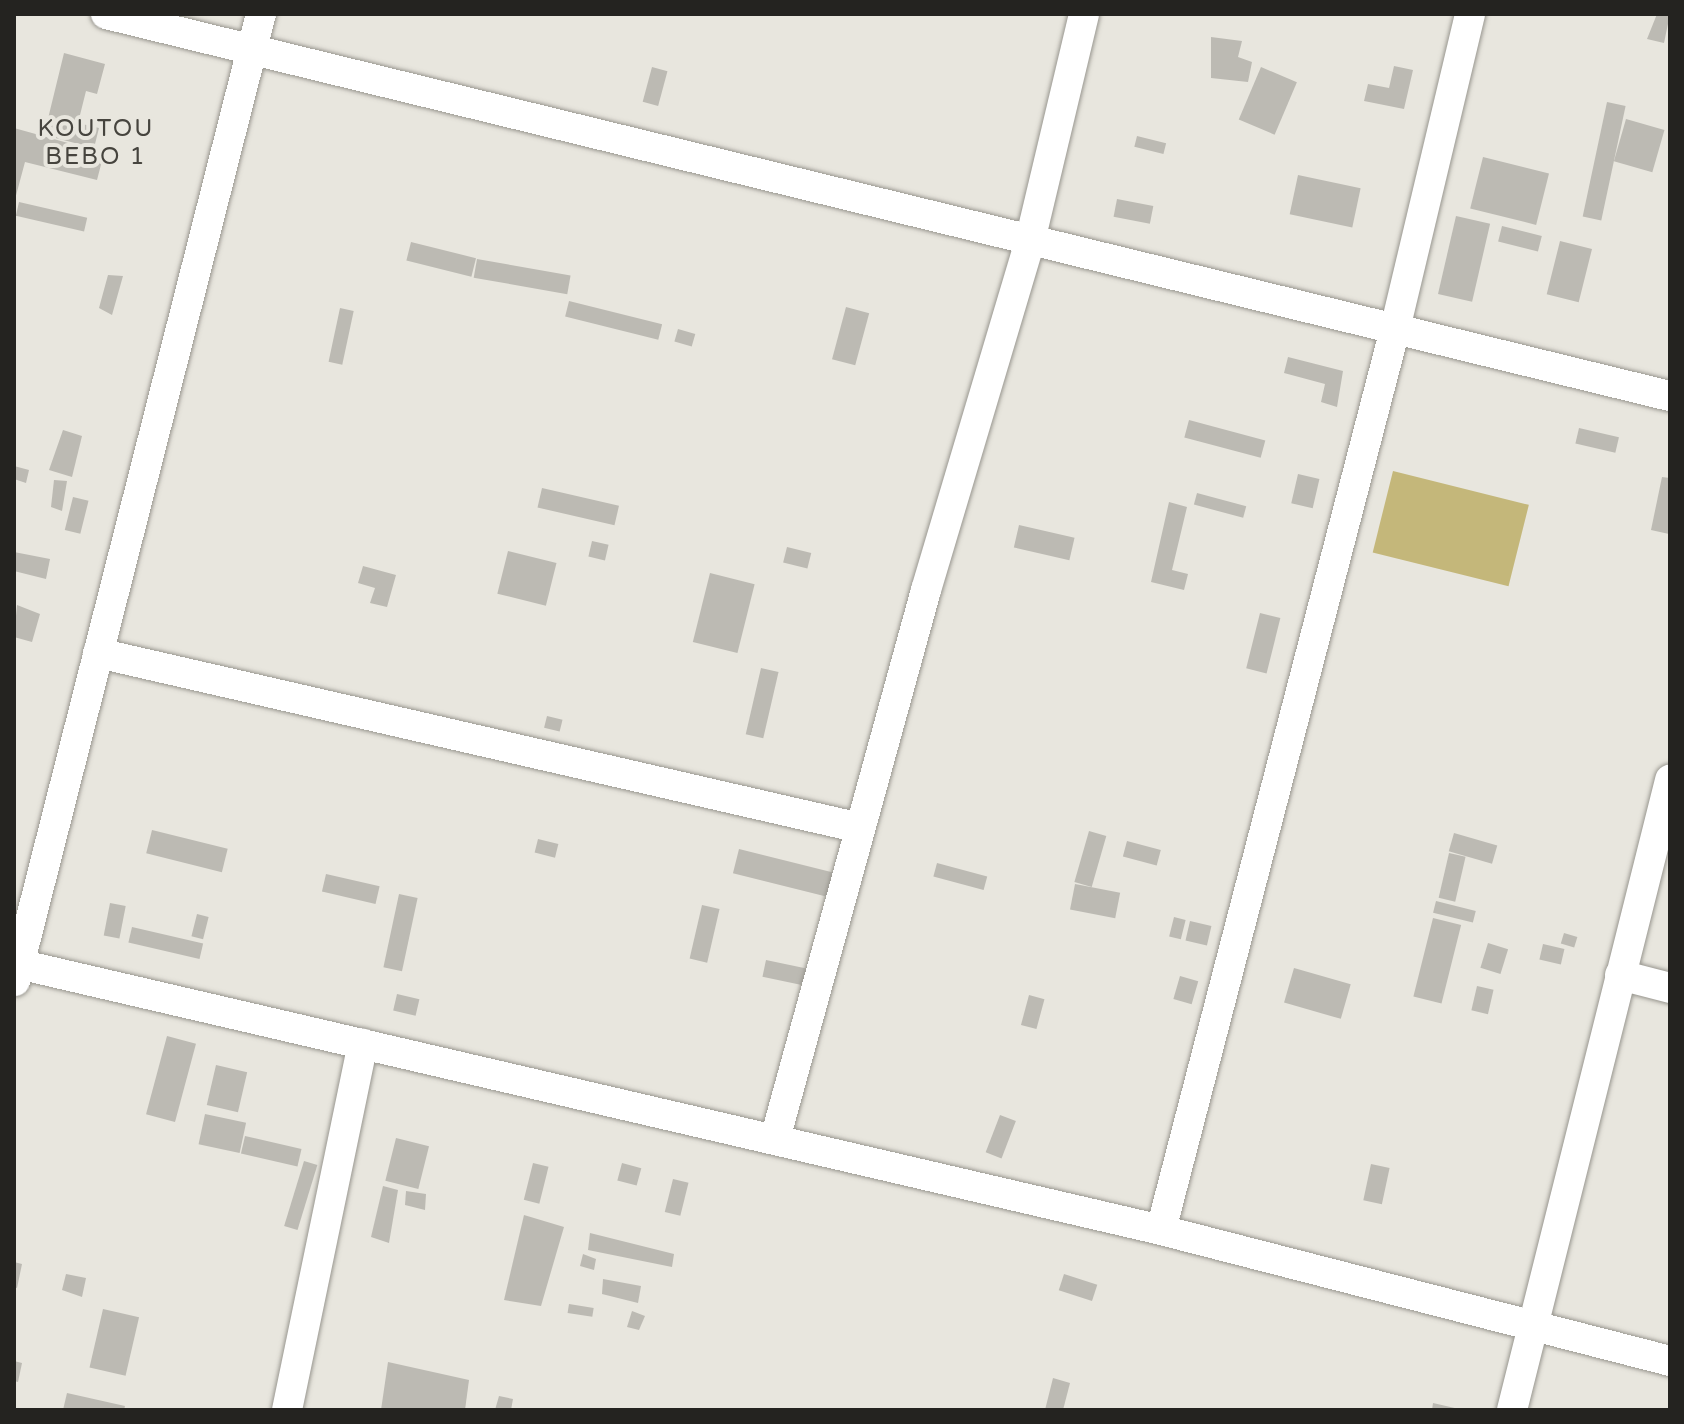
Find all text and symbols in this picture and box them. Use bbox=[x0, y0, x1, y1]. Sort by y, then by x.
district label: KOUTOU BEBO 1 bbox=[38, 115, 154, 171]

